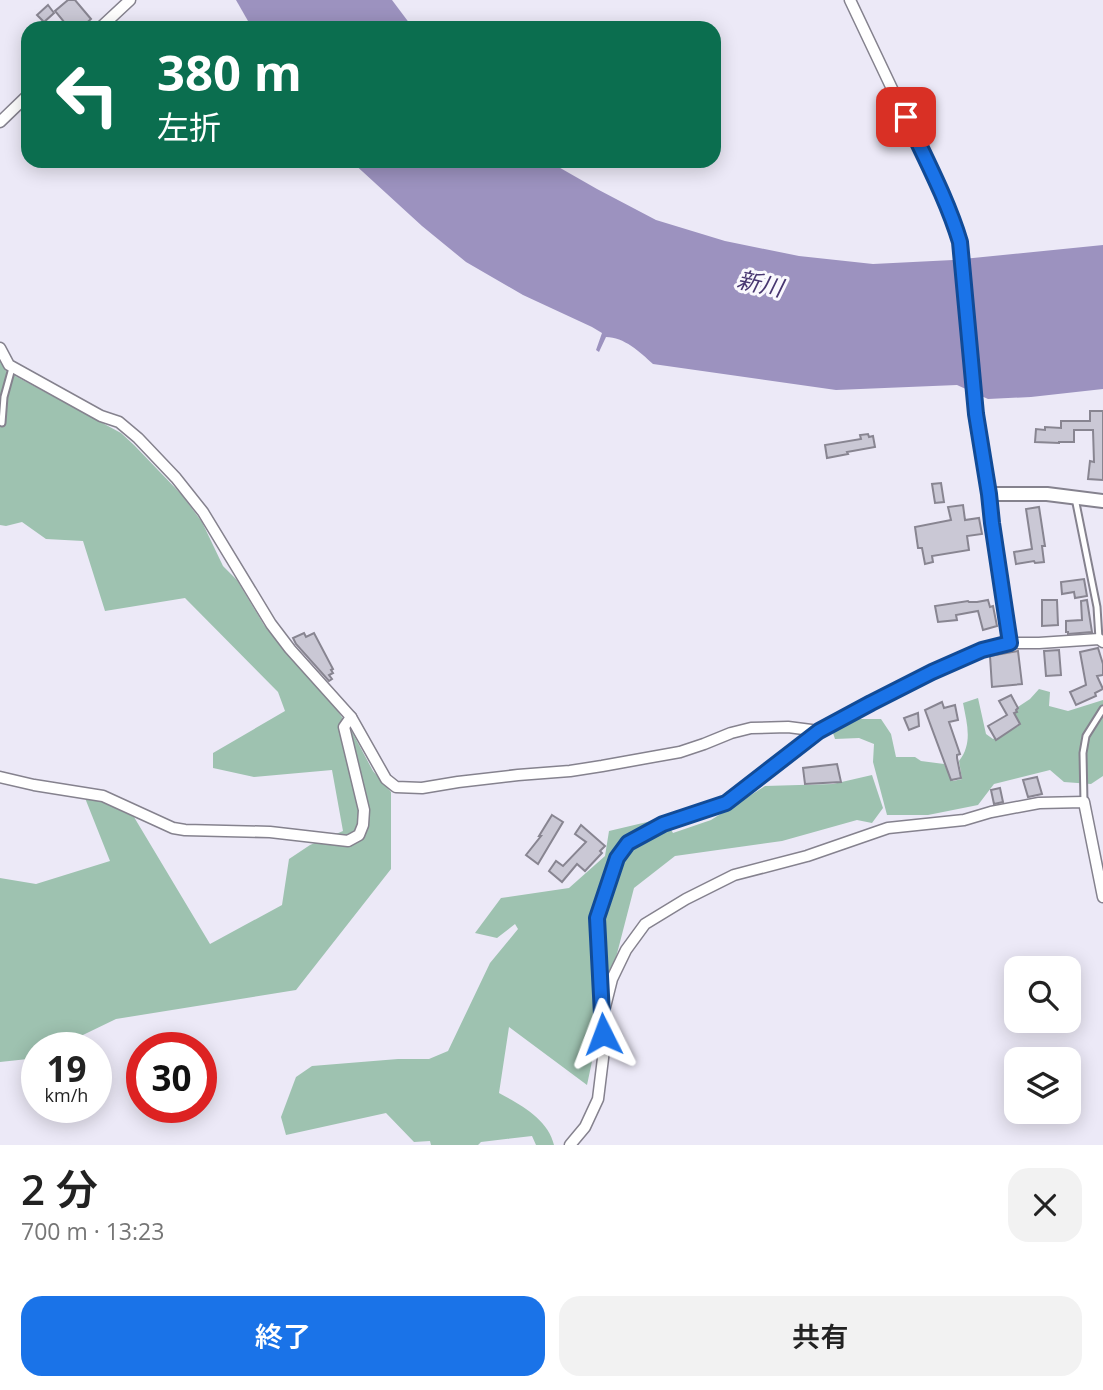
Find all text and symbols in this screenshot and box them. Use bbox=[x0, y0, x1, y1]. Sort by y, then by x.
text: 380 m bbox=[157, 39, 302, 105]
icon: left bbox=[42, 49, 133, 140]
pin bbox=[876, 87, 936, 147]
icon: arrive bbox=[887, 98, 925, 136]
text: 左折 bbox=[157, 105, 221, 148]
water label: 新川 bbox=[734, 263, 789, 304]
map controls bbox=[1004, 956, 1081, 1124]
button: search bbox=[1004, 956, 1081, 1033]
position arrow bbox=[566, 997, 640, 1071]
speed limit sign: 30 bbox=[126, 1032, 217, 1123]
text: 19 bbox=[46, 1045, 87, 1092]
button: layers bbox=[1004, 1047, 1081, 1124]
text: km/h bbox=[45, 1083, 88, 1107]
text: 2 分 bbox=[21, 1160, 98, 1217]
button: close bbox=[1008, 1168, 1082, 1242]
text: 700 m · 13:23 bbox=[21, 1215, 164, 1247]
button: 終了 bbox=[21, 1296, 545, 1376]
button: 共有 bbox=[559, 1296, 1082, 1376]

